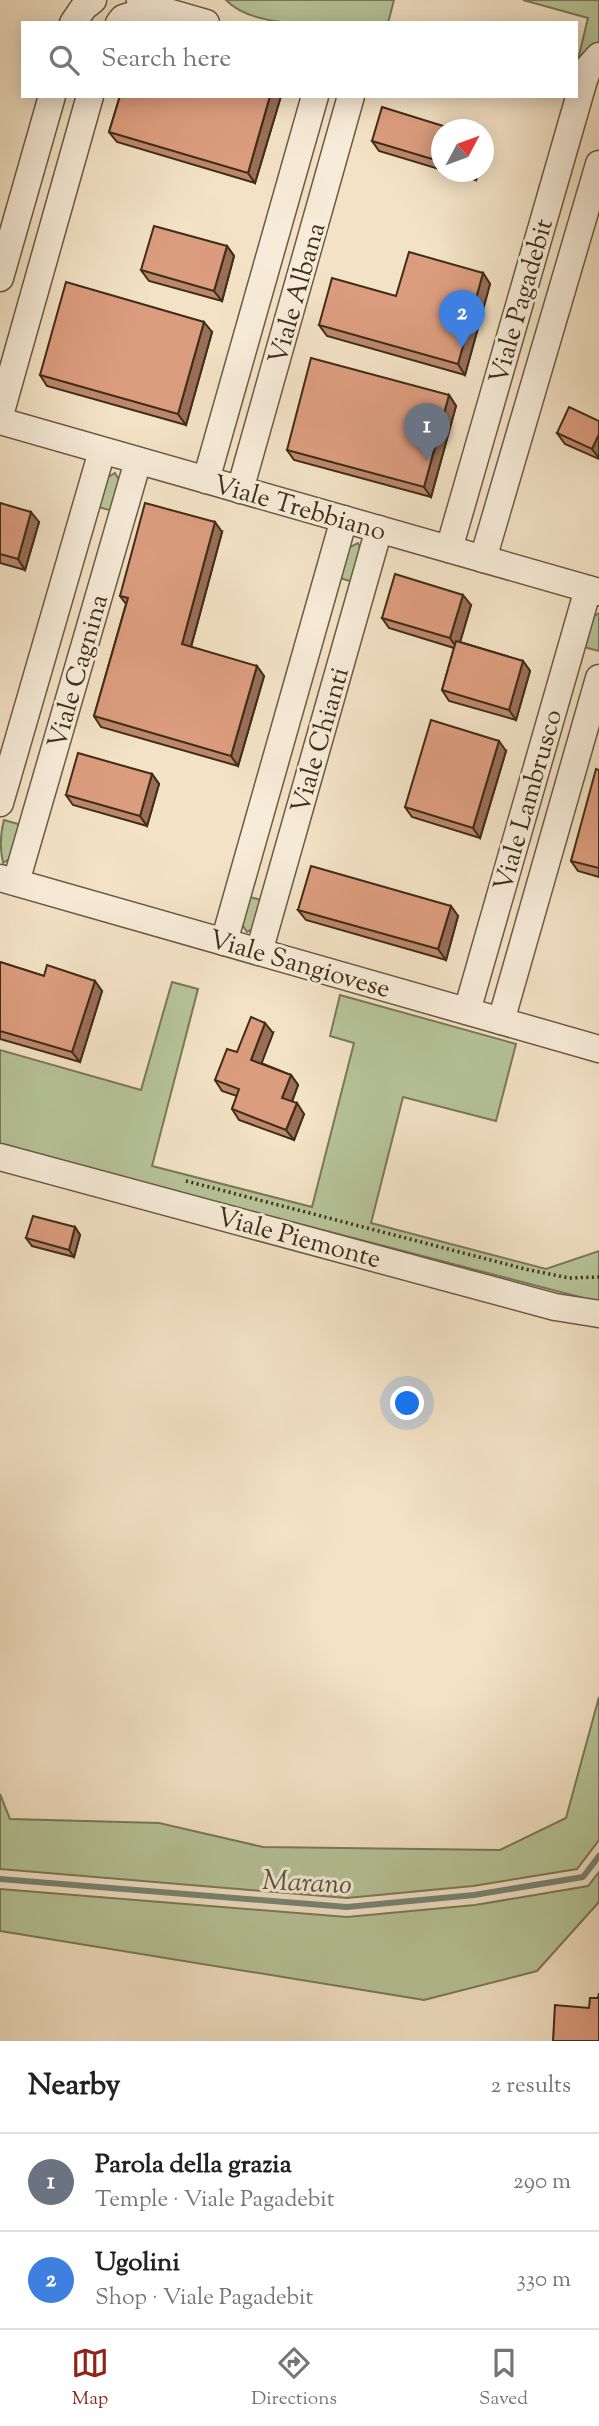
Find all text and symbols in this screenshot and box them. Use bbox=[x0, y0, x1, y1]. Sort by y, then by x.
search box bbox=[21, 21, 578, 98]
icon: search bbox=[45, 41, 83, 79]
text: Search here bbox=[101, 41, 231, 78]
north arrow bbox=[431, 119, 494, 182]
street label: Viale Pagadebit bbox=[481, 215, 564, 389]
street label: Viale Albana bbox=[261, 219, 336, 369]
pin: 2 bbox=[439, 290, 485, 348]
pin: 1 bbox=[404, 403, 450, 461]
street label: Viale Trebbiano bbox=[209, 467, 390, 552]
street label: Viale Cagnina bbox=[40, 590, 119, 753]
street label: Viale Chianti bbox=[283, 663, 360, 818]
street label: Viale Lambrusco bbox=[486, 705, 573, 896]
street label: Viale Sangiovese bbox=[204, 922, 394, 1009]
street label: Viale Piemonte bbox=[212, 1200, 385, 1279]
your location bbox=[390, 1386, 424, 1420]
water label: Marano bbox=[261, 1862, 353, 1906]
text: Nearby bbox=[28, 2065, 120, 2108]
text: 2 results bbox=[491, 2070, 571, 2103]
text: Parola della grazia bbox=[95, 2147, 292, 2184]
text: 1 bbox=[47, 2166, 55, 2199]
text: 290 m bbox=[513, 2166, 571, 2199]
text: Temple · Viale Pagadebit bbox=[95, 2184, 335, 2217]
text: Ugolini bbox=[95, 2245, 180, 2282]
text: 2 bbox=[46, 2264, 56, 2297]
text: 330 m bbox=[517, 2264, 571, 2297]
text: Shop · Viale Pagadebit bbox=[95, 2282, 313, 2315]
tab: Map bbox=[71, 2344, 109, 2413]
tab: Directions bbox=[251, 2344, 337, 2413]
tab: Saved bbox=[479, 2344, 528, 2413]

